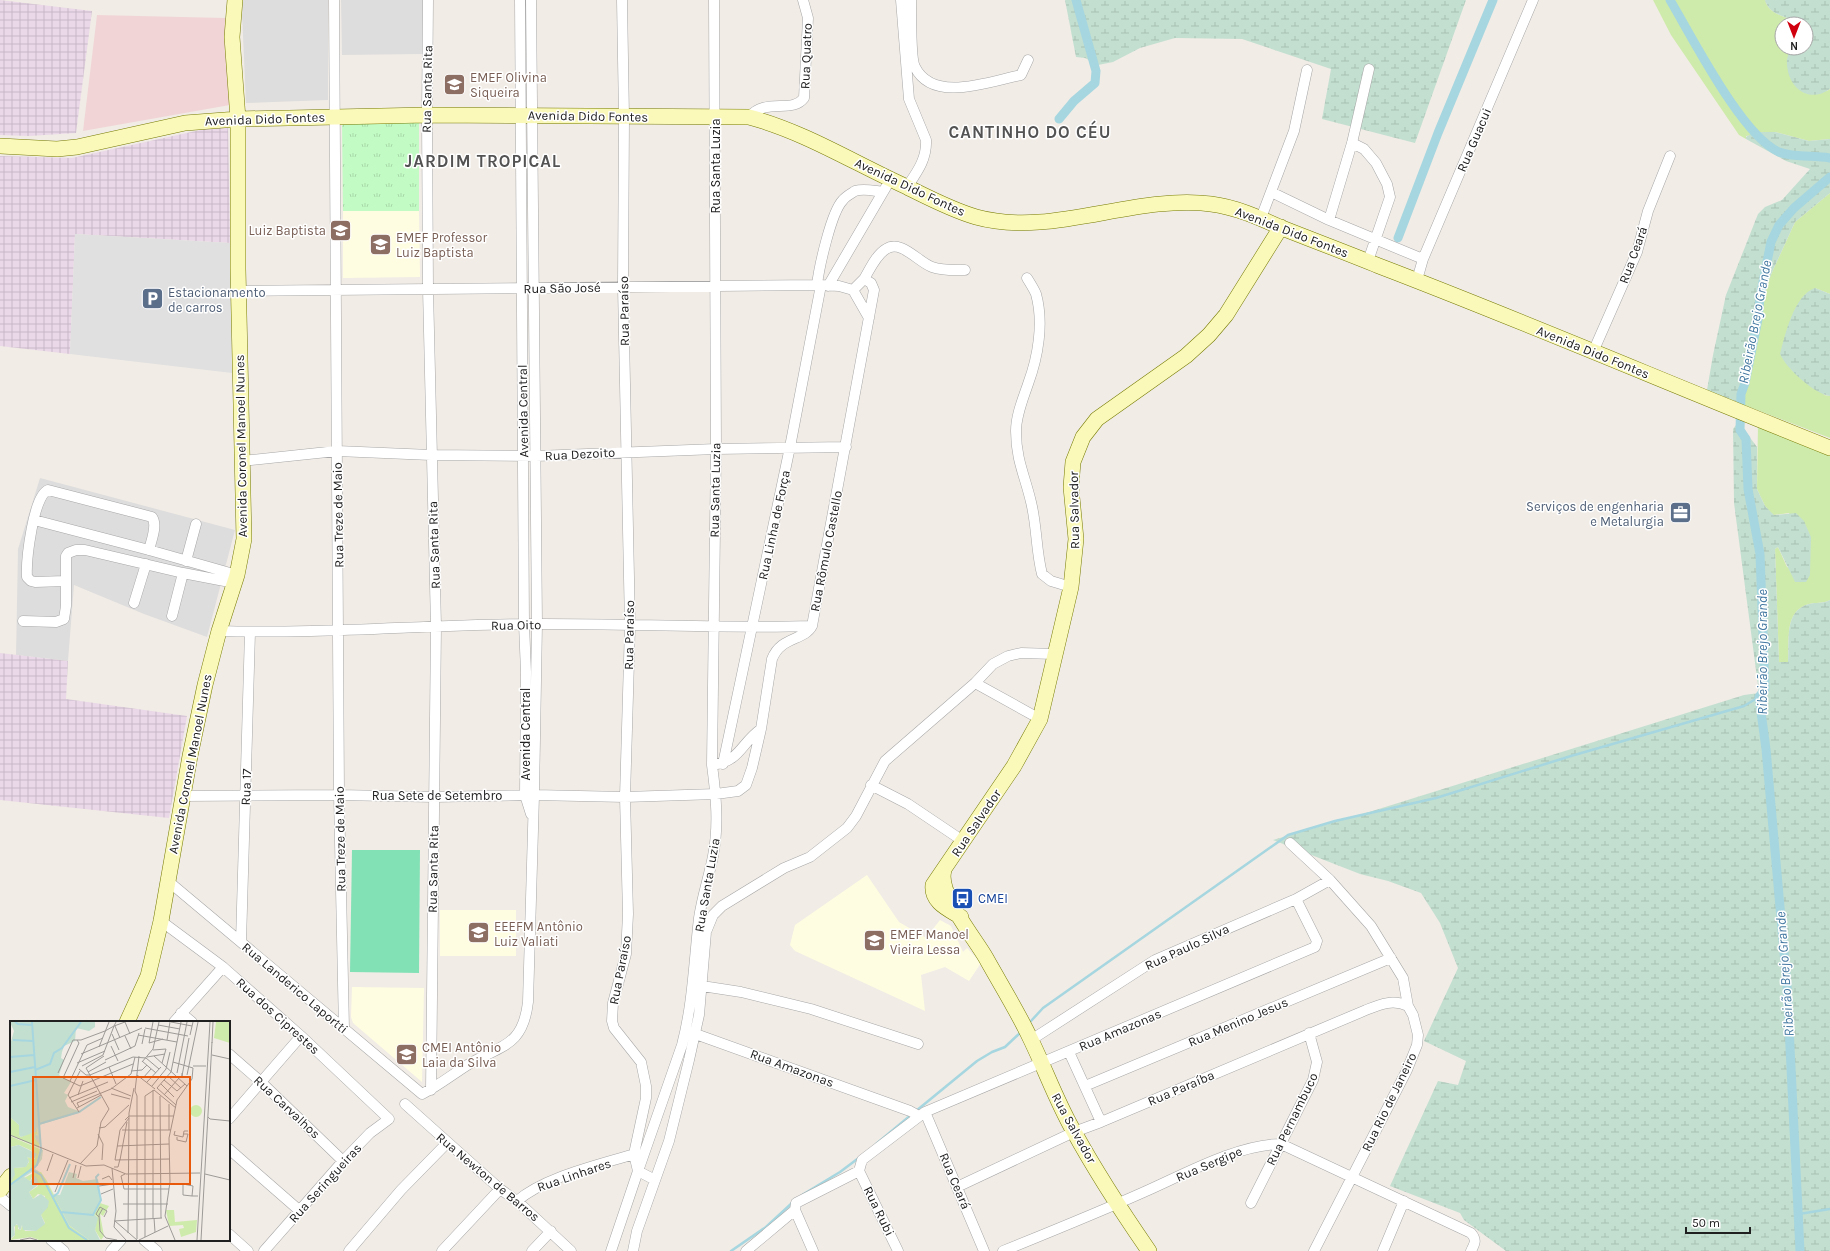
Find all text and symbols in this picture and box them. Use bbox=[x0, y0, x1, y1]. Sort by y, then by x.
north arrow bbox=[1774, 16, 1814, 56]
street label: Rua Quatro bbox=[797, 23, 815, 89]
text: N bbox=[1790, 39, 1798, 52]
street label: Rua Santa Rita bbox=[419, 45, 435, 133]
place label: EMEF Olivina Siqueira bbox=[470, 70, 547, 101]
school or university icon: EMEF Olivina Siqueira bbox=[442, 71, 468, 97]
street label: Rua Guacui bbox=[1454, 106, 1494, 174]
street label: Avenida Dido Fontes bbox=[528, 107, 648, 125]
street label: Avenida Dido Fontes bbox=[205, 109, 325, 129]
street label: Rua Santa Luzia bbox=[708, 118, 723, 214]
district label: CANTINHO DO CÉU bbox=[949, 120, 1111, 142]
district label: JARDIM TROPICAL bbox=[405, 151, 561, 171]
street label: Avenida Dido Fontes bbox=[852, 155, 968, 219]
street label: Avenida Dido Fontes bbox=[1233, 203, 1351, 261]
school or university icon: Luiz Baptista bbox=[328, 217, 354, 243]
place label: Luiz Baptista bbox=[248, 223, 326, 238]
street label: Rua Ceará bbox=[1616, 224, 1650, 286]
place label: EMEF Professor Luiz Baptista bbox=[396, 230, 487, 260]
school or university icon: EMEF Professor Luiz Baptista bbox=[368, 231, 394, 257]
water label: Ribeirão Brejo Grande bbox=[1735, 258, 1775, 385]
street label: Rua Paraíso bbox=[616, 276, 632, 346]
street label: Rua São José bbox=[523, 280, 601, 296]
place label: Estacionamento de carros bbox=[168, 285, 266, 315]
parking icon: Estacionamento de carros bbox=[139, 286, 165, 312]
street label: Avenida Dido Fontes bbox=[1534, 323, 1652, 382]
street label: Avenida Coronel Manoel Nunes bbox=[232, 354, 250, 538]
street label: Avenida Central bbox=[515, 364, 531, 458]
street label: Rua Santa Luzia bbox=[707, 442, 723, 538]
street label: Rua Dezoito bbox=[544, 445, 616, 463]
street label: Rua Treze de Maio bbox=[330, 462, 346, 568]
street label: Rua Linha de Força bbox=[755, 469, 793, 581]
street label: Rua Salvador bbox=[1066, 471, 1082, 549]
street label: Rua Rômulo Castello bbox=[807, 489, 845, 613]
place label: Serviços de engenharia e Metalurgia bbox=[1526, 499, 1664, 529]
office icon: Serviços de engenharia e Metalurgia bbox=[1667, 500, 1693, 526]
street label: Rua Santa Rita bbox=[425, 501, 443, 589]
water label: Ribeirão Brejo Grande bbox=[1754, 589, 1771, 715]
street label: Rua Paraíso bbox=[621, 600, 637, 670]
street label: Rua Oito bbox=[491, 617, 541, 633]
street label: Avenida Coronel Manoel Nunes bbox=[165, 673, 215, 855]
street label: Avenida Central bbox=[518, 688, 533, 780]
street label: Rua 17 bbox=[238, 769, 254, 805]
street label: Rua Treze de Maio bbox=[332, 786, 348, 892]
street label: Rua Salvador bbox=[948, 786, 1004, 860]
street label: Rua Sete de Setembro bbox=[372, 788, 502, 803]
street label: Rua Santa Rita bbox=[425, 825, 441, 913]
street label: Rua Santa Luzia bbox=[691, 837, 723, 933]
bus stop icon: CMEI bbox=[949, 885, 975, 911]
place label: CMEI bbox=[978, 891, 1008, 906]
water label: Ribeirão Brejo Grande bbox=[1772, 910, 1798, 1037]
place label: EEEFM Antônio Luiz Valiati bbox=[494, 919, 583, 949]
school or university icon: EEEFM Antônio Luiz Valiati bbox=[465, 920, 491, 946]
street label: Rua Paulo Silva bbox=[1143, 921, 1231, 973]
place label: EMEF Manoel Vieira Lessa bbox=[890, 927, 969, 957]
school or university icon: EMEF Manoel Vieira Lessa bbox=[862, 928, 888, 954]
street label: Rua Paraíso bbox=[606, 934, 634, 1006]
street label: Rua Landerico Laportti bbox=[239, 939, 351, 1037]
street label: Rua dos Ciprestes bbox=[233, 975, 323, 1057]
street label: Rua Menino Jesus bbox=[1186, 994, 1290, 1050]
street label: Rua Amazonas bbox=[1077, 1006, 1164, 1054]
inset map bbox=[10, 1021, 230, 1241]
place label: CMEI Antônio Laia da Silva bbox=[422, 1040, 501, 1070]
school or university icon: CMEI Antônio Laia da Silva bbox=[393, 1041, 419, 1067]
street label: Rua Amazonas bbox=[748, 1046, 836, 1090]
street label: Rua Rio de Janeiro bbox=[1359, 1050, 1419, 1154]
street label: Rua Paraíba bbox=[1145, 1067, 1217, 1109]
street label: Rua Pernambuco bbox=[1263, 1070, 1321, 1168]
street label: Rua Carvalhos bbox=[251, 1073, 323, 1142]
street label: Rua Salvador bbox=[1049, 1090, 1100, 1166]
street label: Rua Newton de Barros bbox=[433, 1129, 543, 1225]
street label: Rua Seringueiras bbox=[285, 1140, 365, 1226]
street label: Rua Sergipe bbox=[1174, 1143, 1245, 1185]
street label: Rua Ceará bbox=[936, 1151, 974, 1211]
street label: Rua Linhares bbox=[535, 1155, 613, 1195]
street label: Rua Rubi bbox=[861, 1184, 897, 1238]
scale bar bbox=[1686, 1209, 1750, 1235]
text: 50 m bbox=[1692, 1216, 1720, 1230]

